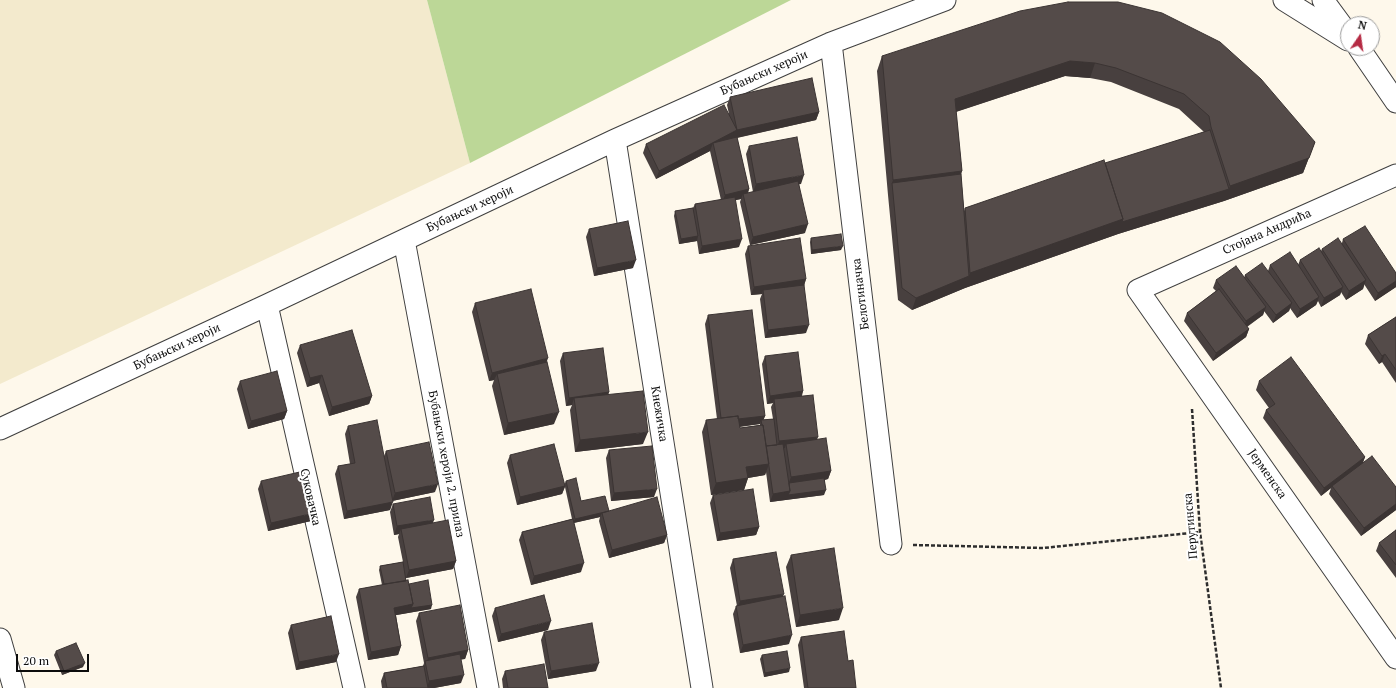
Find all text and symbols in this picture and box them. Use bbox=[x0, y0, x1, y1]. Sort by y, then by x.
north arrow bbox=[1340, 16, 1380, 56]
text: N bbox=[1357, 18, 1368, 33]
street label: Бубањски хероји bbox=[718, 47, 810, 99]
street label: Бубањски хероји bbox=[424, 183, 516, 235]
street label: Стојана Андрића bbox=[1220, 206, 1314, 258]
street label: Белотиначка bbox=[849, 257, 873, 331]
street label: Бубањски хероји bbox=[131, 321, 223, 373]
street label: Кнежичка bbox=[647, 385, 671, 443]
street label: Бубањски хероји 2. прилаз bbox=[425, 389, 467, 539]
street label: Јерменска bbox=[1245, 446, 1289, 502]
street label: Суковачка bbox=[296, 467, 324, 527]
street label: Перутинска bbox=[1181, 492, 1201, 560]
scale bar bbox=[18, 646, 91, 672]
text: 20 m bbox=[23, 653, 49, 668]

